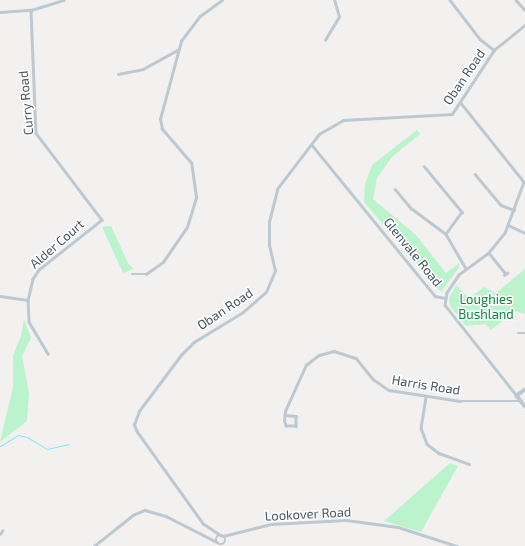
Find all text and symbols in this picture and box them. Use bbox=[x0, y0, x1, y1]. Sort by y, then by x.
street label: Oban Road bbox=[440, 46, 488, 108]
street label: Curry Road bbox=[15, 70, 37, 136]
street label: Glenvale Road bbox=[380, 214, 446, 290]
street label: Alder Court bbox=[27, 216, 87, 272]
street label: Oban Road bbox=[194, 285, 256, 333]
park label: Loughies Bushland bbox=[458, 292, 514, 323]
street label: Harris Road bbox=[391, 372, 461, 398]
street label: Lookover Road bbox=[264, 504, 352, 524]

